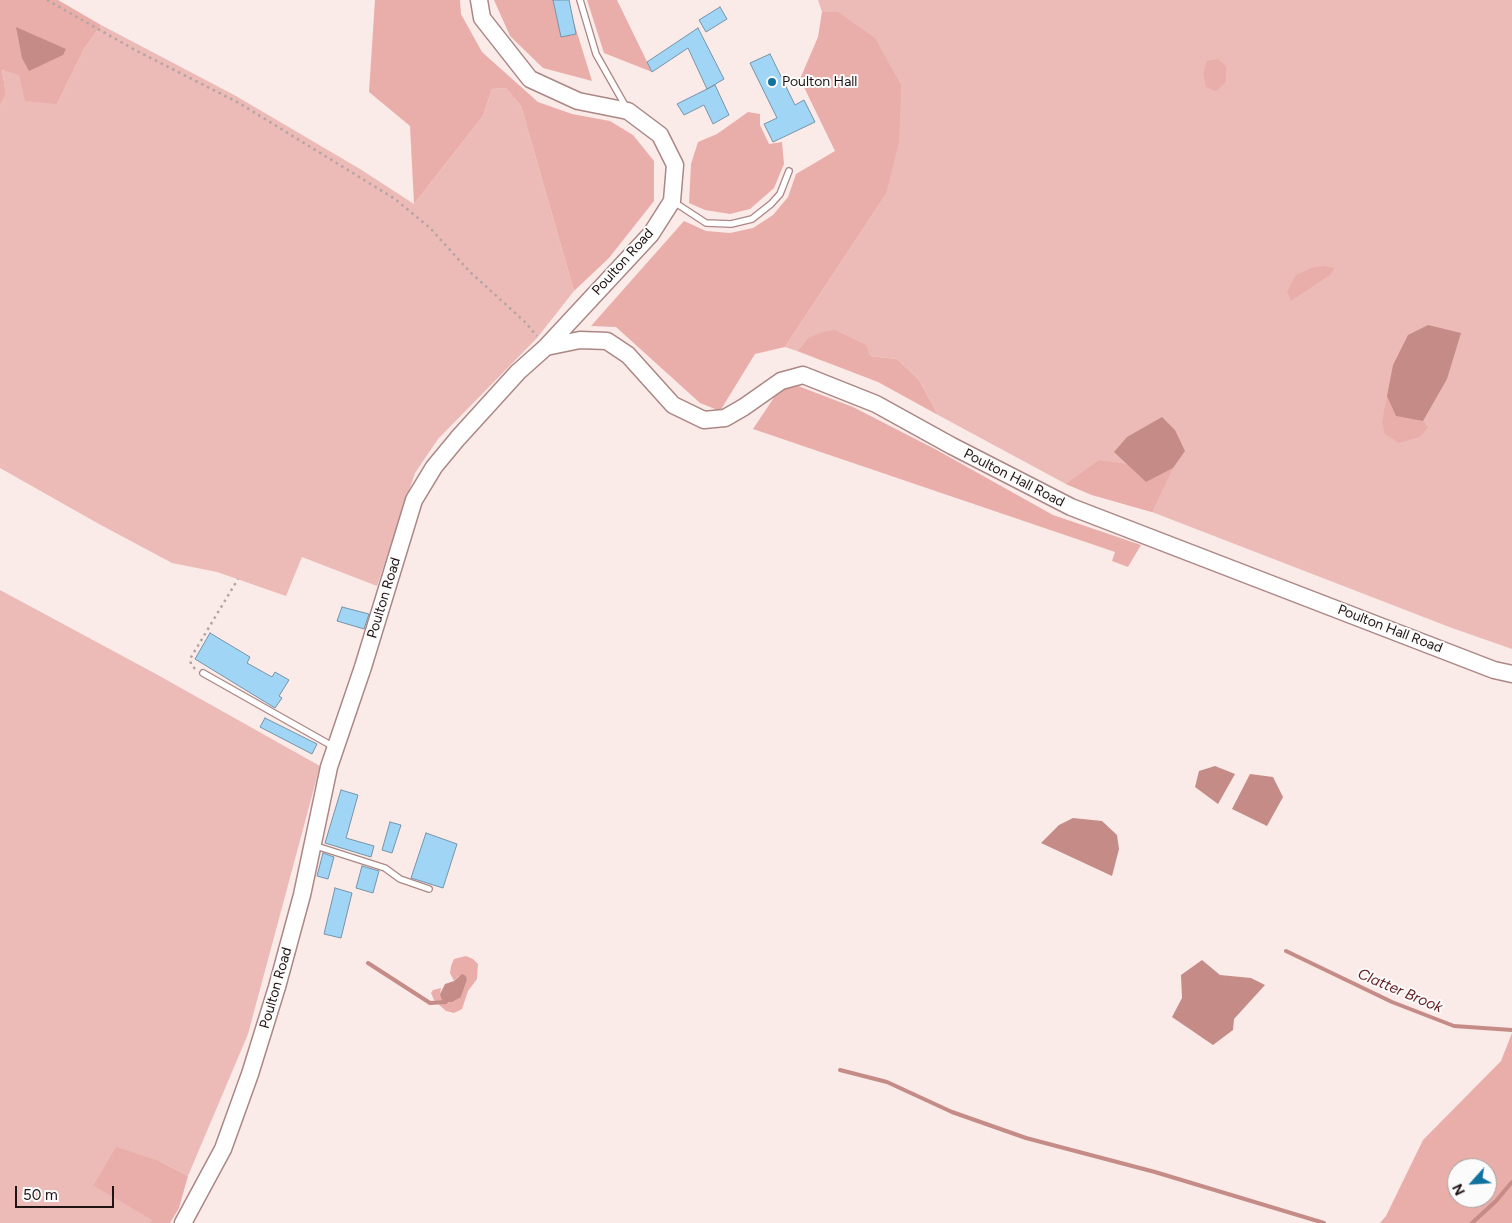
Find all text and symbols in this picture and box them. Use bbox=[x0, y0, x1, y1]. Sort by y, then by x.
place label: Poulton Hall bbox=[782, 74, 857, 90]
marker: Poulton Hall bbox=[766, 76, 778, 88]
street label: Poulton Road bbox=[589, 225, 657, 299]
street label: Poulton Hall Road bbox=[961, 445, 1067, 511]
street label: Poulton Road bbox=[364, 555, 404, 641]
street label: Poulton Hall Road bbox=[1335, 601, 1445, 657]
street label: Poulton Road bbox=[256, 945, 296, 1031]
water label: Clatter Brook bbox=[1355, 965, 1445, 1017]
north arrow bbox=[1447, 1158, 1497, 1208]
scale bar bbox=[18, 1176, 116, 1208]
text: N bbox=[1449, 1181, 1469, 1198]
text: 50 m bbox=[23, 1186, 58, 1204]

